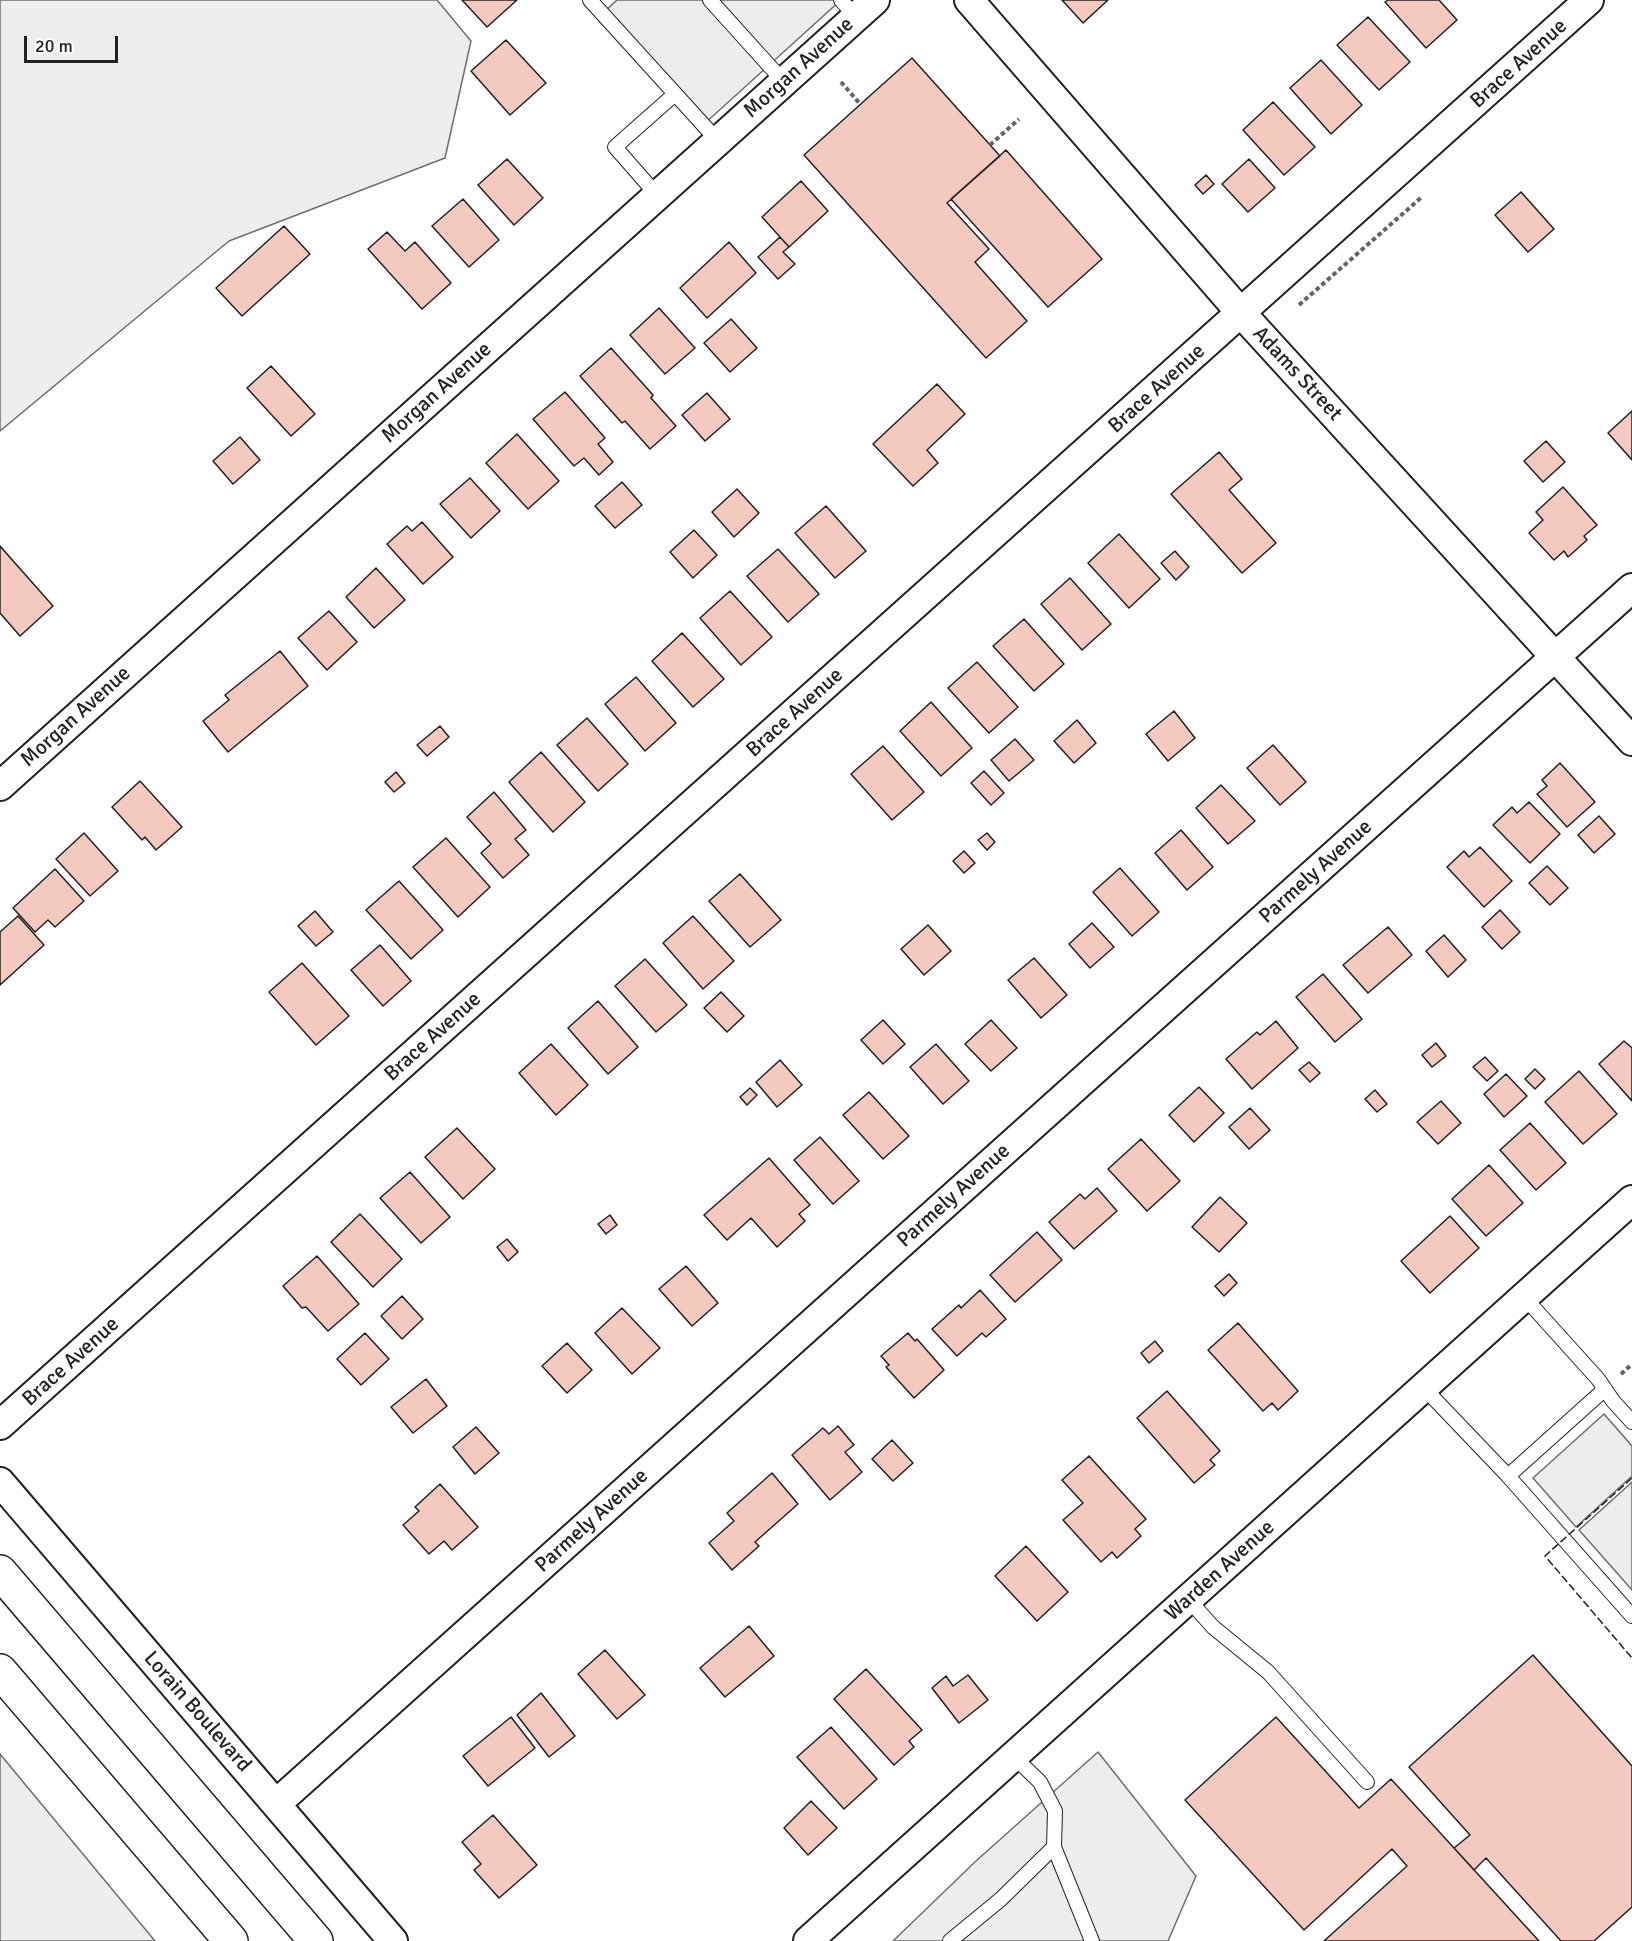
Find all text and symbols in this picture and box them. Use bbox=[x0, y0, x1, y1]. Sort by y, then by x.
street label: Morgan Avenue bbox=[739, 12, 859, 124]
street label: Brace Avenue bbox=[1466, 14, 1572, 114]
scale bar bbox=[27, 24, 122, 62]
text: 20 m bbox=[35, 35, 73, 57]
street label: Adams Street bbox=[1247, 322, 1347, 426]
street label: Morgan Avenue bbox=[377, 337, 497, 449]
street label: Brace Avenue bbox=[1104, 339, 1210, 439]
street label: Morgan Avenue bbox=[16, 661, 136, 773]
street label: Brace Avenue bbox=[742, 663, 848, 763]
street label: Parmely Avenue bbox=[1254, 815, 1378, 929]
street label: Brace Avenue bbox=[380, 987, 486, 1087]
street label: Parmely Avenue bbox=[892, 1139, 1016, 1253]
street label: Brace Avenue bbox=[18, 1312, 124, 1412]
street label: Parmely Avenue bbox=[530, 1464, 654, 1578]
street label: Warden Avenue bbox=[1160, 1515, 1280, 1627]
street label: Lorain Boulevard bbox=[138, 1647, 256, 1777]

